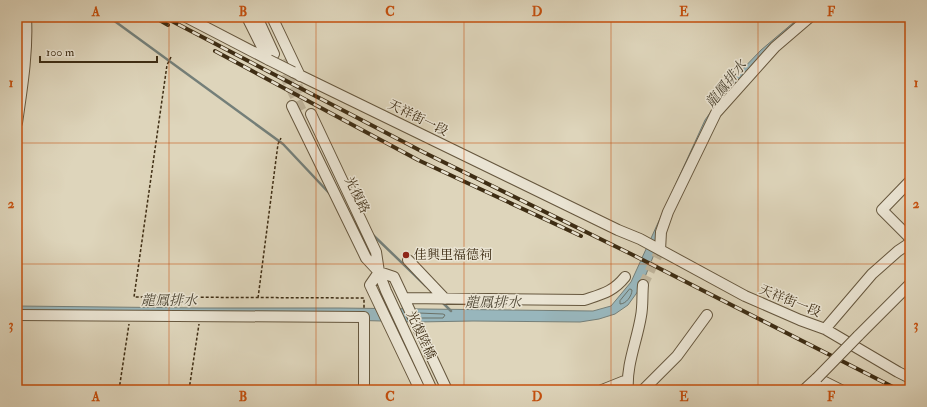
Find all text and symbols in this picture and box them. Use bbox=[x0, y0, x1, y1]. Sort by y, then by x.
text: A bbox=[91, 4, 101, 20]
text: B bbox=[239, 4, 247, 20]
text: C bbox=[385, 4, 395, 20]
text: D bbox=[532, 4, 543, 20]
text: E bbox=[679, 4, 689, 20]
text: F bbox=[827, 4, 836, 20]
scale bar bbox=[40, 38, 157, 64]
text: 100 m bbox=[46, 45, 75, 60]
water label: 龍鳳排水 bbox=[702, 55, 751, 111]
text: 1 bbox=[9, 75, 14, 91]
text: 1 bbox=[914, 75, 919, 91]
street label: 天祥街一段 bbox=[385, 97, 451, 139]
street label: 光復路 bbox=[341, 174, 373, 216]
text: 2 bbox=[8, 196, 15, 212]
text: 2 bbox=[913, 196, 920, 212]
place label: 佳興里福德祠 bbox=[414, 247, 492, 263]
marker: 佳興里福德祠 bbox=[401, 250, 411, 260]
street label: 天祥街一段 bbox=[757, 281, 823, 321]
water label: 龍鳳排水 bbox=[141, 292, 199, 309]
water label: 龍鳳排水 bbox=[465, 294, 523, 311]
street label: 光復陸橋 bbox=[403, 308, 439, 362]
text: 3 bbox=[9, 317, 14, 333]
text: 3 bbox=[914, 317, 919, 333]
text: A bbox=[91, 389, 101, 405]
text: B bbox=[239, 389, 247, 405]
text: C bbox=[385, 389, 395, 405]
text: D bbox=[532, 389, 543, 405]
text: E bbox=[679, 389, 689, 405]
text: F bbox=[827, 389, 836, 405]

